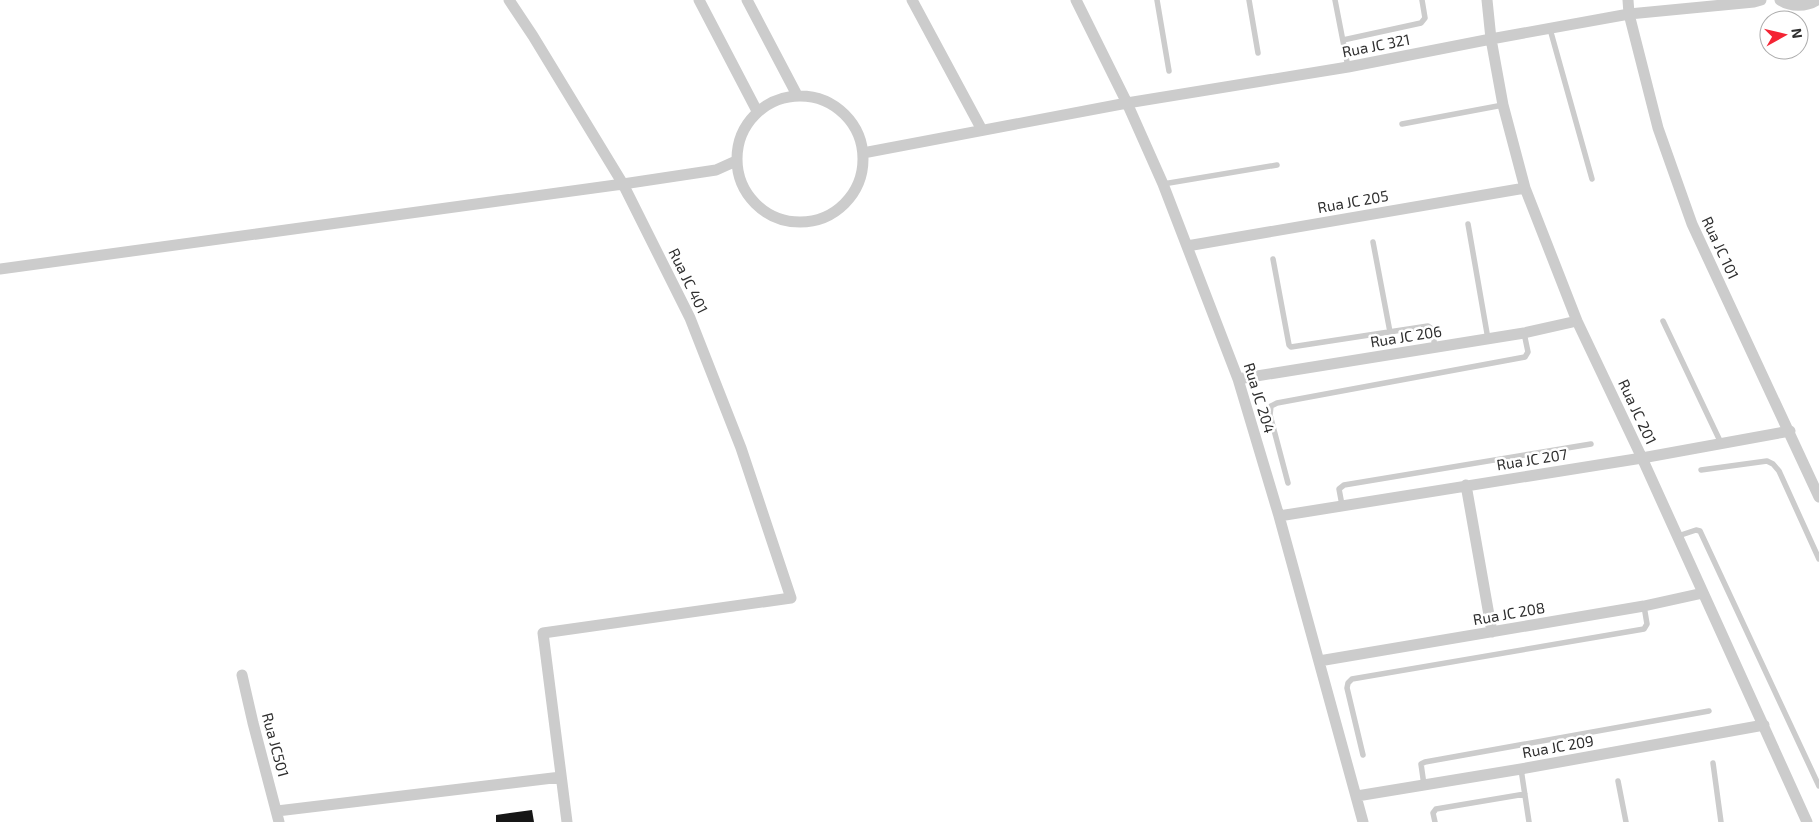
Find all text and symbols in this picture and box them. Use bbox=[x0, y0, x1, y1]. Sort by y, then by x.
north arrow bbox=[1759, 10, 1809, 60]
text: N bbox=[1788, 27, 1806, 39]
street label: Rua JC 321 bbox=[1340, 30, 1411, 60]
street label: Rua JC 205 bbox=[1316, 186, 1390, 216]
street label: Rua JC 101 bbox=[1699, 213, 1743, 282]
street label: Rua JC 401 bbox=[665, 245, 712, 316]
street label: Rua JC 206 bbox=[1369, 321, 1443, 351]
street label: Rua JC 204 bbox=[1241, 360, 1279, 435]
street label: Rua JC 201 bbox=[1615, 376, 1661, 447]
street label: Rua JC 207 bbox=[1495, 445, 1569, 473]
street label: Rua JC 208 bbox=[1471, 598, 1546, 628]
street label: Rua JC501 bbox=[259, 711, 293, 779]
street label: Rua JC 209 bbox=[1521, 731, 1595, 761]

